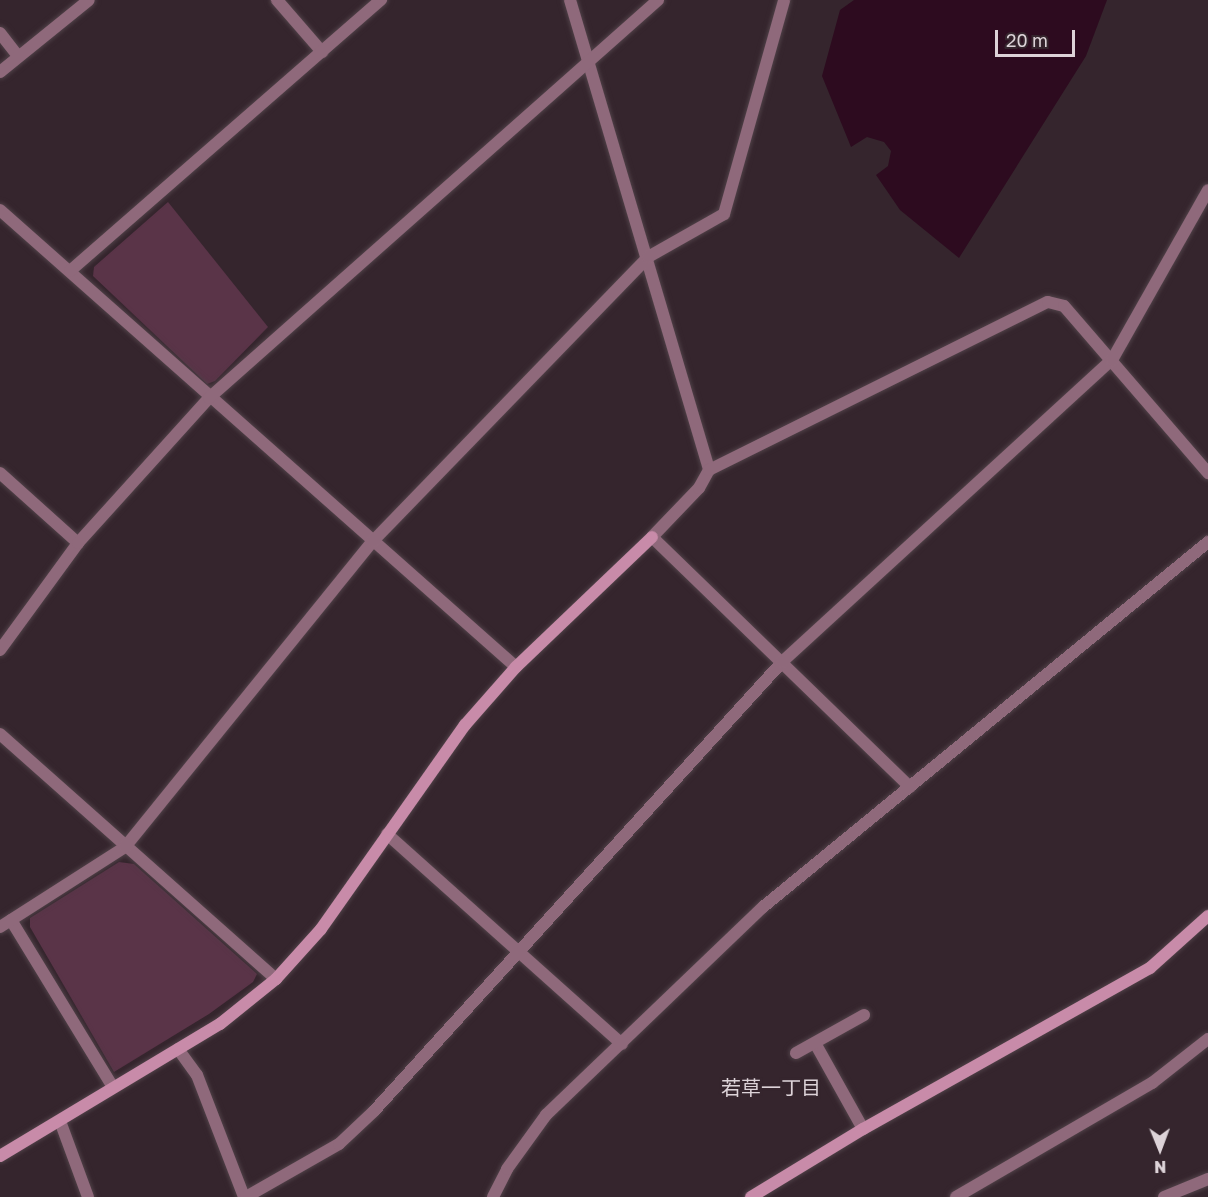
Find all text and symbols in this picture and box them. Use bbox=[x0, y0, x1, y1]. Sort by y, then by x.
scale bar bbox=[998, 18, 1078, 56]
text: 20 m bbox=[1006, 29, 1048, 51]
district label: 若草一丁目 bbox=[721, 1075, 821, 1099]
north arrow bbox=[1130, 1119, 1190, 1179]
text: N bbox=[1154, 1157, 1167, 1177]

